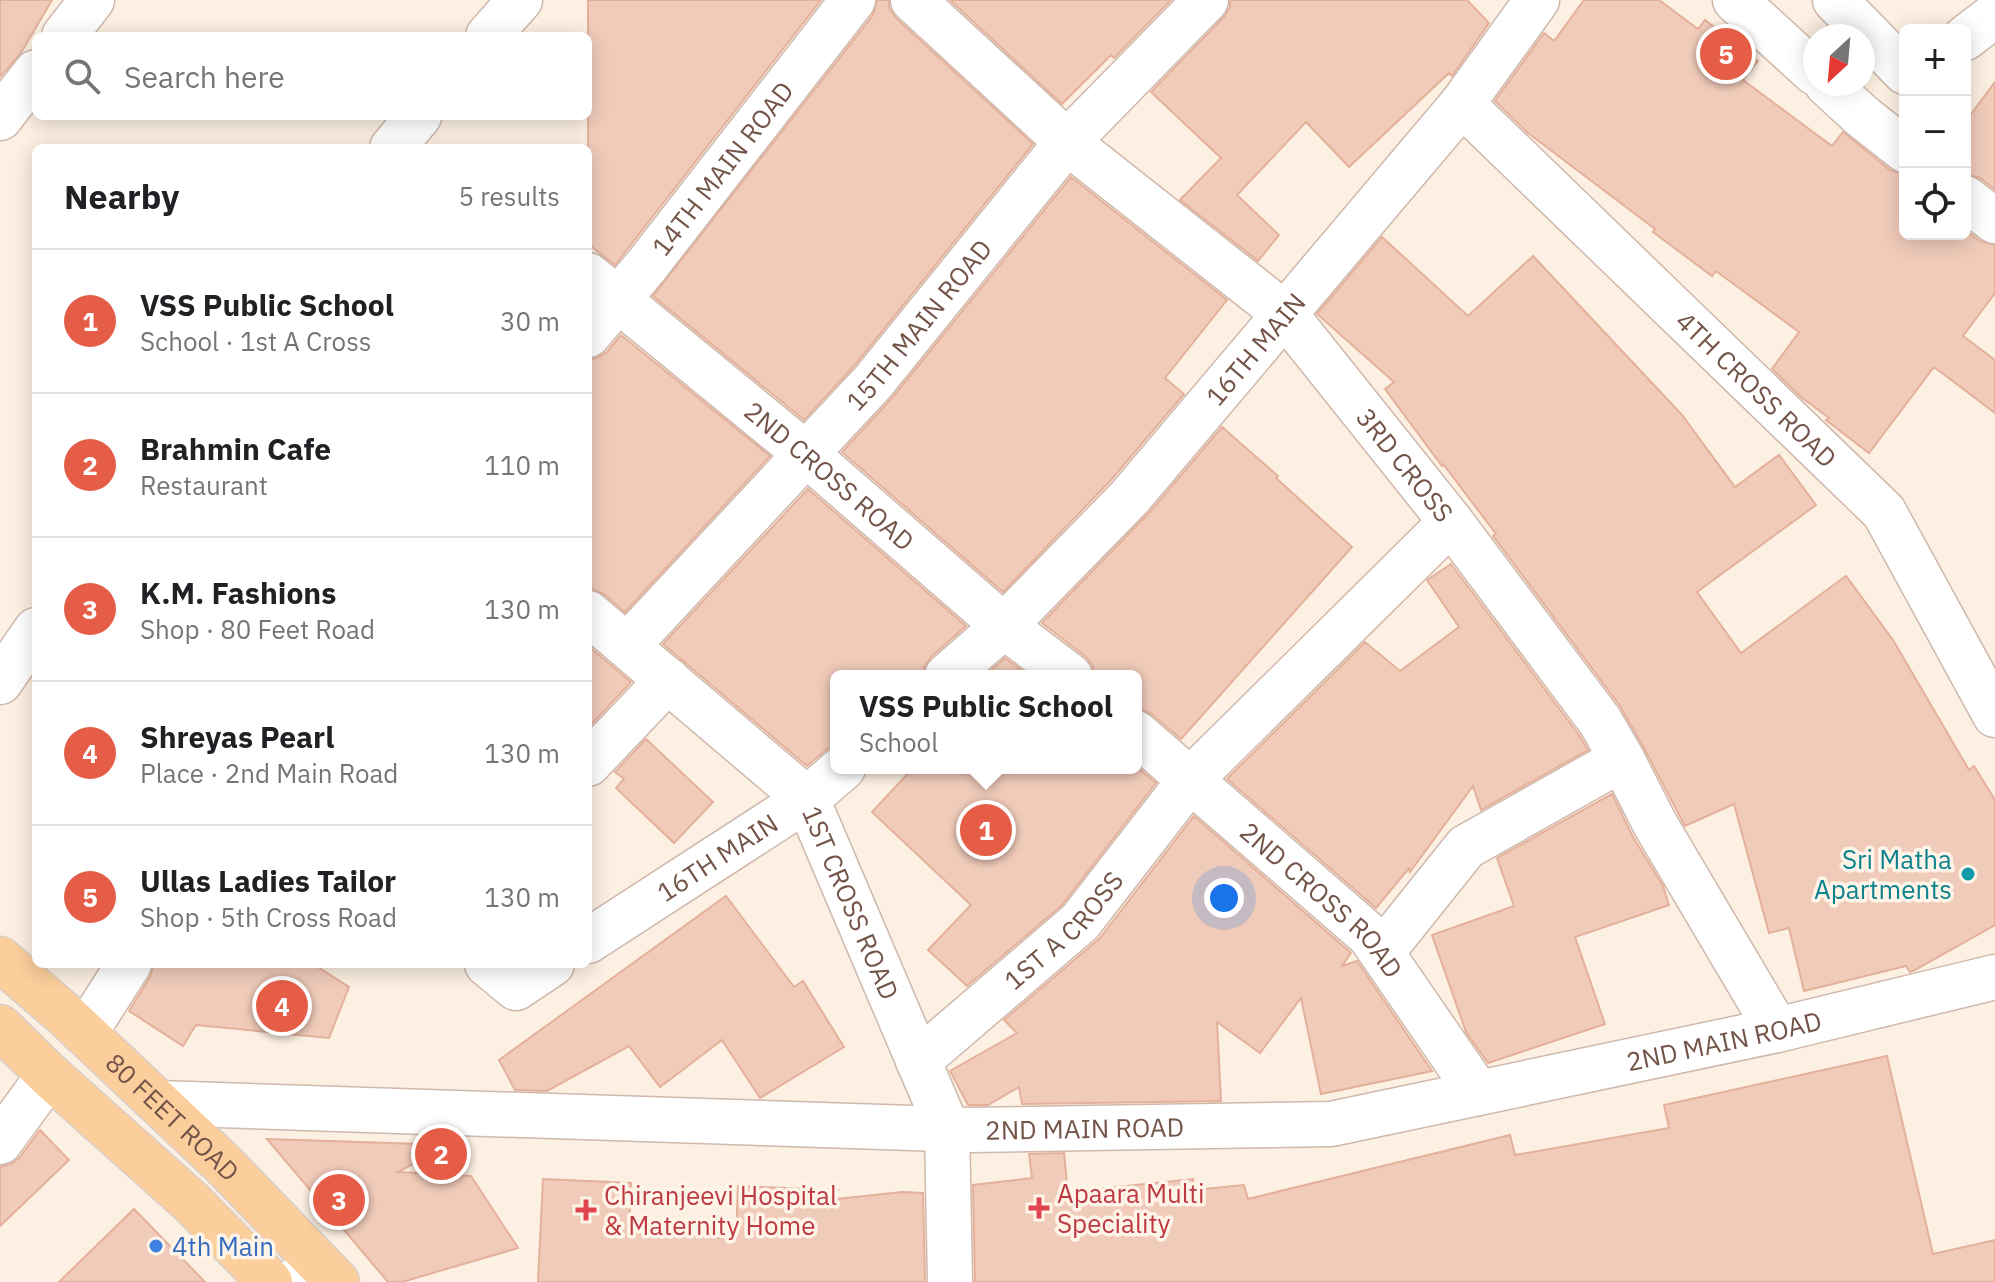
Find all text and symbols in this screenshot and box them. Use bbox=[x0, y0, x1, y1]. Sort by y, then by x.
pin: 5 bbox=[1700, 24, 1752, 84]
north arrow bbox=[1803, 24, 1875, 96]
map controls bbox=[1899, 24, 1971, 240]
button: + bbox=[1899, 24, 1971, 96]
search box bbox=[32, 32, 592, 120]
icon: search bbox=[60, 54, 104, 98]
text: Search here bbox=[124, 57, 285, 96]
street label: 14TH MAIN ROAD bbox=[644, 74, 801, 262]
button: − bbox=[1899, 96, 1971, 168]
button: locate bbox=[1899, 168, 1971, 240]
text: Nearby bbox=[64, 174, 179, 218]
text: 5 results bbox=[458, 179, 560, 213]
street label: 15TH MAIN ROAD bbox=[838, 232, 999, 418]
text: VSS Public School bbox=[140, 285, 394, 324]
street label: 16TH MAIN bbox=[1198, 286, 1312, 412]
text: 1 bbox=[82, 304, 98, 338]
text: 30 m bbox=[500, 304, 560, 338]
street label: 4TH CROSS ROAD bbox=[1669, 304, 1844, 474]
text: School · 1st A Cross bbox=[140, 324, 371, 358]
street label: 2ND CROSS ROAD bbox=[737, 393, 922, 558]
street label: 3RD CROSS bbox=[1349, 401, 1461, 529]
text: Brahmin Cafe bbox=[140, 429, 331, 468]
text: 2 bbox=[82, 448, 98, 482]
text: 110 m bbox=[484, 448, 560, 482]
text: Restaurant bbox=[140, 468, 268, 502]
text: K.M. Fashions bbox=[140, 573, 336, 612]
text: 3 bbox=[82, 592, 98, 626]
text: 130 m bbox=[484, 592, 560, 626]
text: Shop · 80 Feet Road bbox=[140, 612, 375, 646]
popup bbox=[830, 670, 1142, 774]
text: VSS Public School bbox=[859, 686, 1113, 725]
text: Shreyas Pearl bbox=[140, 717, 334, 756]
text: School bbox=[859, 725, 938, 759]
text: 4 bbox=[82, 736, 98, 770]
text: 130 m bbox=[484, 736, 560, 770]
text: Place · 2nd Main Road bbox=[140, 756, 398, 790]
pin: 1 bbox=[960, 800, 1012, 860]
street label: 1ST CROSS ROAD bbox=[795, 801, 907, 1005]
street label: 16TH MAIN bbox=[650, 806, 784, 909]
street label: 2ND CROSS ROAD bbox=[1233, 814, 1411, 984]
place label: Sri Matha Apartments bbox=[1814, 842, 1952, 906]
text: Ullas Ladies Tailor bbox=[140, 861, 396, 900]
street label: 1ST A CROSS bbox=[997, 864, 1130, 997]
marker: Sri Matha Apartments bbox=[1959, 865, 1977, 883]
your location bbox=[1204, 878, 1244, 918]
text: 5 bbox=[82, 880, 98, 914]
text: 130 m bbox=[484, 880, 560, 914]
text: Shop · 5th Cross Road bbox=[140, 900, 397, 934]
pin: 4 bbox=[256, 976, 308, 1036]
street label: 2ND MAIN ROAD bbox=[1623, 1003, 1825, 1078]
street label: 80 FEET ROAD bbox=[99, 1045, 247, 1188]
street label: 2ND MAIN ROAD bbox=[985, 1109, 1184, 1147]
pin: 2 bbox=[415, 1124, 467, 1184]
pin: 3 bbox=[313, 1170, 365, 1230]
place label: Apaara Multi Speciality bbox=[1057, 1176, 1204, 1240]
place label: Chiranjeevi Hospital & Maternity Home bbox=[604, 1178, 837, 1242]
marker: Apaara Multi Speciality bbox=[1028, 1197, 1050, 1219]
marker: Chiranjeevi Hospital & Maternity Home bbox=[575, 1199, 597, 1221]
place label: 4th Main bbox=[172, 1229, 274, 1263]
marker: 4th Main bbox=[147, 1237, 165, 1255]

